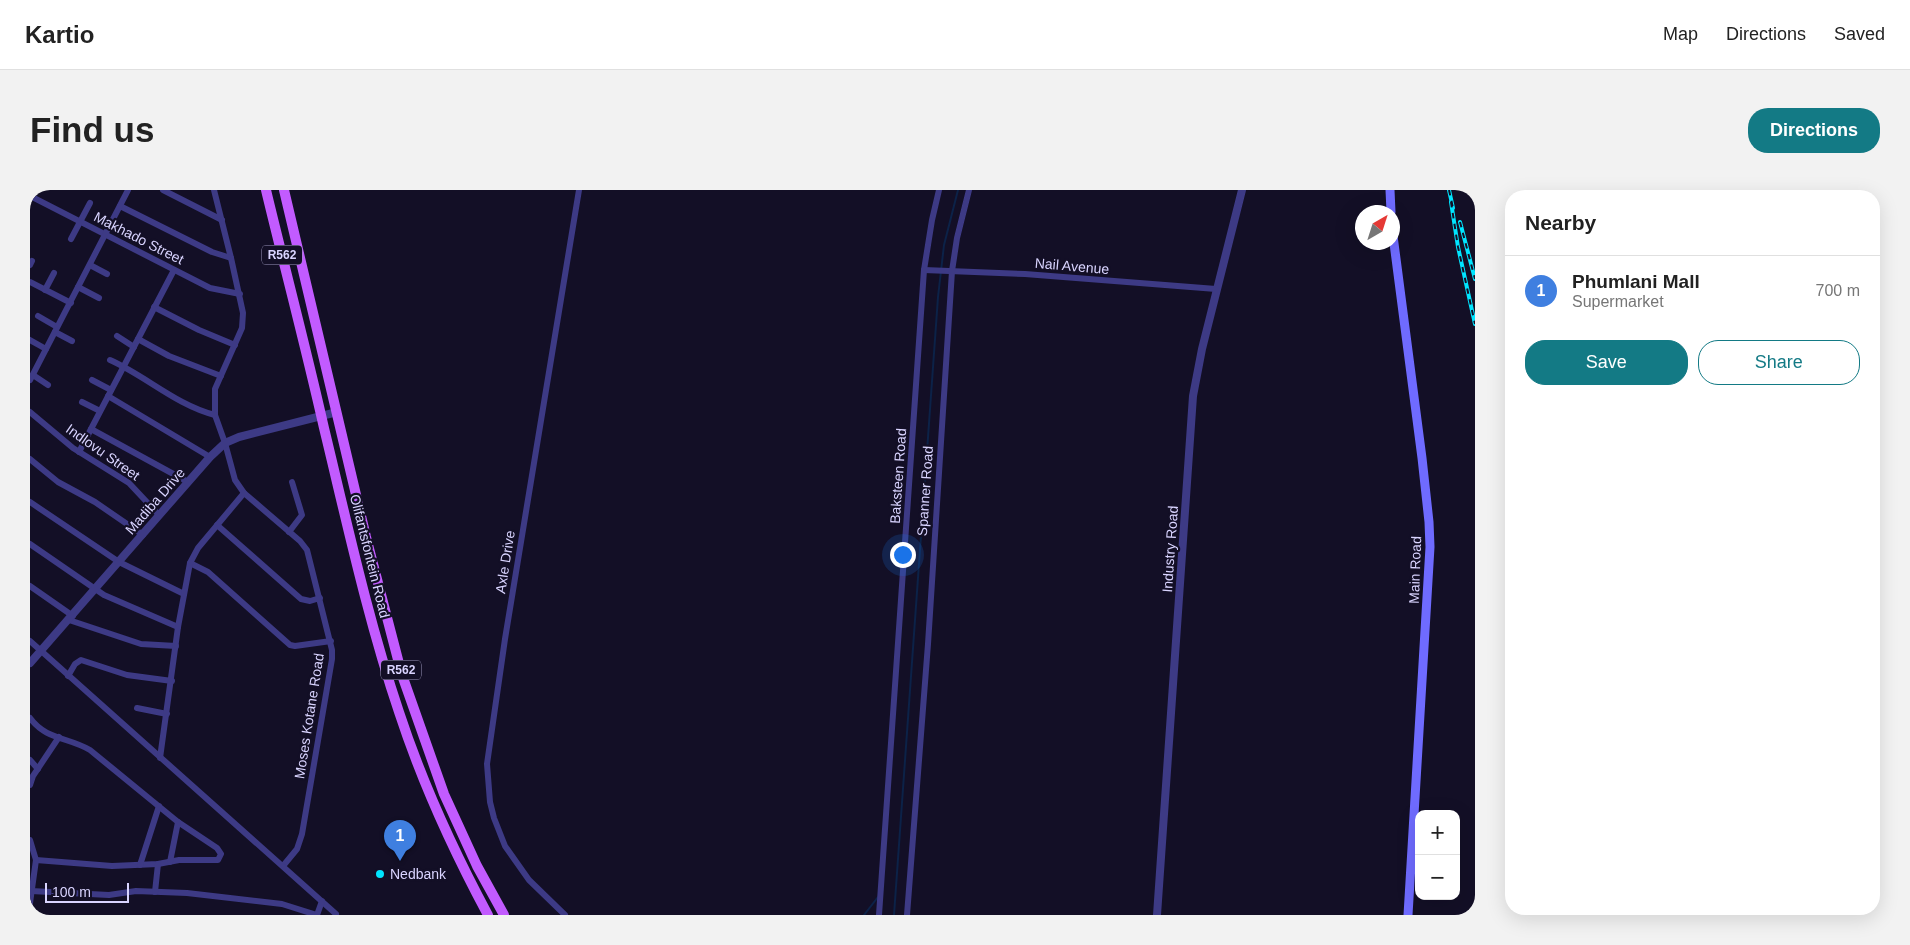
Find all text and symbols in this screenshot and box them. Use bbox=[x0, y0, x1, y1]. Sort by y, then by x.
text: Kartio bbox=[25, 21, 94, 48]
text: Map bbox=[1663, 24, 1698, 44]
text: Directions bbox=[1726, 24, 1806, 44]
text: Saved bbox=[1834, 24, 1885, 44]
button: Directions bbox=[1748, 108, 1880, 153]
text: Find us bbox=[30, 110, 154, 149]
north arrow bbox=[1355, 205, 1400, 250]
street label: Makhado Street bbox=[91, 208, 187, 268]
text: Nearby bbox=[1525, 211, 1596, 234]
road number: R562 bbox=[262, 246, 302, 264]
street label: Nail Avenue bbox=[1034, 255, 1110, 277]
text: Phumlani Mall bbox=[1572, 271, 1700, 292]
text: 1 bbox=[1537, 282, 1545, 299]
text: 700 m bbox=[1816, 282, 1860, 299]
text: Supermarket bbox=[1572, 293, 1664, 310]
button: Save bbox=[1525, 340, 1688, 385]
button: Share bbox=[1698, 340, 1860, 385]
street label: Indlovu Street bbox=[63, 421, 143, 483]
street label: Baksteen Road bbox=[887, 428, 909, 524]
street label: Spanner Road bbox=[914, 445, 936, 537]
street label: Madiba Drive bbox=[122, 464, 188, 537]
street label: Olifantsfontein Road bbox=[347, 493, 393, 619]
street label: Industry Road bbox=[1159, 505, 1181, 593]
street label: Axle Drive bbox=[492, 529, 518, 595]
street label: Main Road bbox=[1406, 536, 1424, 604]
your location bbox=[890, 542, 916, 568]
street label: Moses Kotane Road bbox=[291, 652, 327, 780]
road number: R562 bbox=[381, 660, 421, 680]
map controls bbox=[1415, 810, 1460, 900]
button: + bbox=[1415, 810, 1460, 855]
pin: 1 bbox=[384, 820, 416, 861]
button: − bbox=[1415, 855, 1460, 900]
place label: Nedbank bbox=[390, 866, 447, 882]
marker: Nedbank bbox=[374, 868, 386, 880]
scale bar bbox=[45, 880, 129, 903]
text: 100 m bbox=[52, 884, 91, 900]

